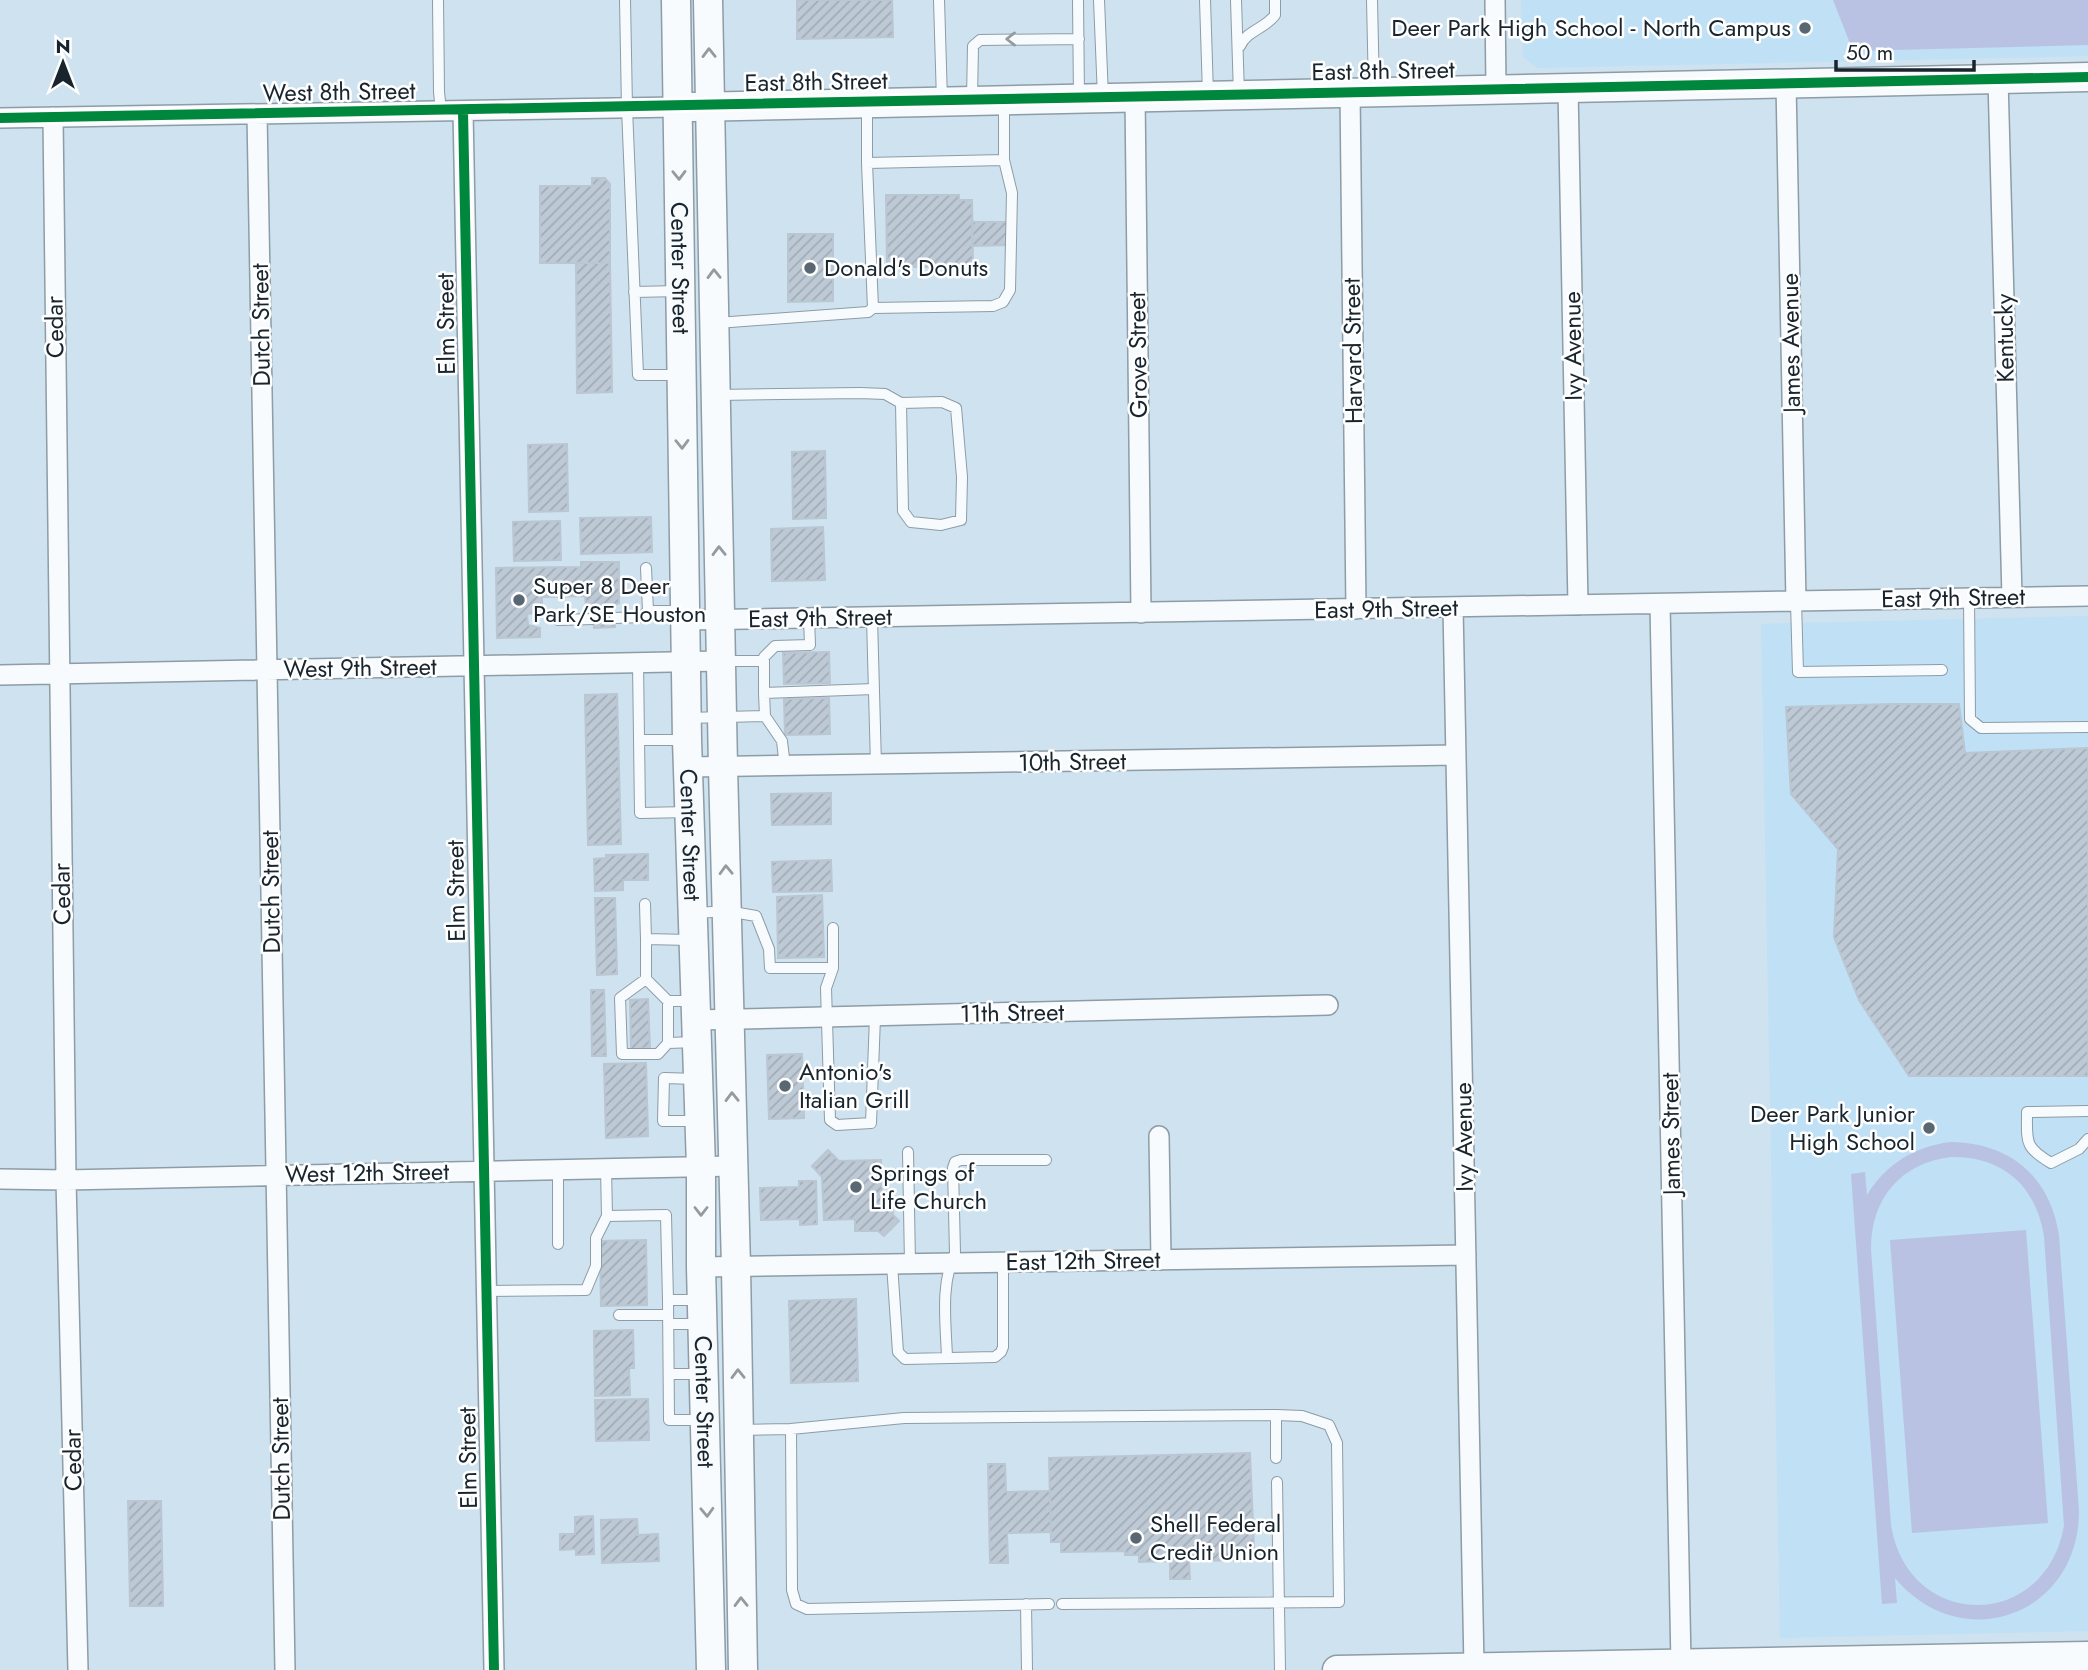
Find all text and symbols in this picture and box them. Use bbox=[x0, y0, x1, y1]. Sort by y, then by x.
place label: Deer Park High School - North Campus bbox=[1391, 10, 1791, 45]
marker: Deer Park High School - North Campus bbox=[1797, 20, 1813, 36]
north arrow bbox=[28, 28, 98, 98]
scale bar bbox=[1836, 28, 1974, 72]
one-way arrow bbox=[1005, 31, 1015, 47]
text: N bbox=[55, 33, 71, 60]
text: 50 m bbox=[1846, 38, 1893, 68]
one-way arrow bbox=[701, 47, 717, 58]
street label: East 8th Street bbox=[1311, 52, 1455, 89]
street label: East 8th Street bbox=[744, 63, 888, 100]
street label: West 8th Street bbox=[262, 73, 416, 110]
one-way arrow bbox=[671, 171, 687, 181]
street label: Center Street bbox=[662, 202, 699, 335]
place label: Donald's Donuts bbox=[824, 250, 988, 285]
marker: Donald's Donuts bbox=[802, 260, 818, 276]
street label: Dutch Street bbox=[242, 263, 279, 387]
one-way arrow bbox=[706, 269, 721, 280]
street label: Elm Street bbox=[427, 273, 464, 375]
street label: James Avenue bbox=[1772, 273, 1809, 416]
street label: Harvard Street bbox=[1334, 277, 1371, 424]
street label: Grove Street bbox=[1119, 291, 1156, 418]
street label: Ivy Avenue bbox=[1554, 291, 1591, 401]
street label: Kentucky bbox=[1986, 293, 2023, 383]
street label: Cedar bbox=[36, 295, 73, 358]
one-way arrow bbox=[674, 439, 690, 449]
one-way arrow bbox=[711, 545, 727, 556]
place label: Super 8 Deer Park/SE Houston bbox=[533, 568, 706, 631]
street label: East 9th Street bbox=[1881, 579, 2026, 616]
street label: East 9th Street bbox=[1314, 590, 1459, 627]
marker: Super 8 Deer Park/SE Houston bbox=[511, 592, 527, 608]
street label: East 9th Street bbox=[748, 599, 893, 636]
street label: West 9th Street bbox=[283, 649, 437, 686]
street label: 10th Street bbox=[1018, 743, 1127, 780]
street label: Center Street bbox=[671, 768, 710, 902]
street label: Dutch Street bbox=[252, 830, 289, 954]
street label: Elm Street bbox=[437, 840, 474, 942]
street label: Cedar bbox=[43, 862, 80, 925]
one-way arrow bbox=[718, 864, 733, 875]
street label: 11th Street bbox=[959, 994, 1065, 1031]
place label: Antonio's Italian Grill bbox=[799, 1054, 909, 1117]
street label: James Street bbox=[1652, 1072, 1689, 1199]
marker: Antonio's Italian Grill bbox=[777, 1078, 793, 1094]
street label: Ivy Avenue bbox=[1445, 1082, 1482, 1192]
one-way arrow bbox=[724, 1092, 740, 1102]
place label: Deer Park Junior High School bbox=[1750, 1096, 1916, 1159]
marker: Deer Park Junior High School bbox=[1921, 1120, 1937, 1136]
street label: West 12th Street bbox=[285, 1154, 450, 1191]
place label: Springs of Life Church bbox=[870, 1155, 987, 1218]
marker: Springs of Life Church bbox=[848, 1179, 864, 1195]
one-way arrow bbox=[693, 1206, 709, 1216]
street label: East 12th Street bbox=[1005, 1242, 1161, 1279]
street label: Center Street bbox=[686, 1335, 724, 1468]
one-way arrow bbox=[730, 1369, 746, 1379]
street label: Dutch Street bbox=[262, 1397, 299, 1521]
street label: Elm Street bbox=[449, 1407, 486, 1509]
street label: Cedar bbox=[54, 1428, 91, 1491]
one-way arrow bbox=[700, 1506, 715, 1517]
place label: Shell Federal Credit Union bbox=[1150, 1506, 1281, 1569]
marker: Shell Federal Credit Union bbox=[1128, 1530, 1144, 1546]
one-way arrow bbox=[734, 1596, 749, 1607]

